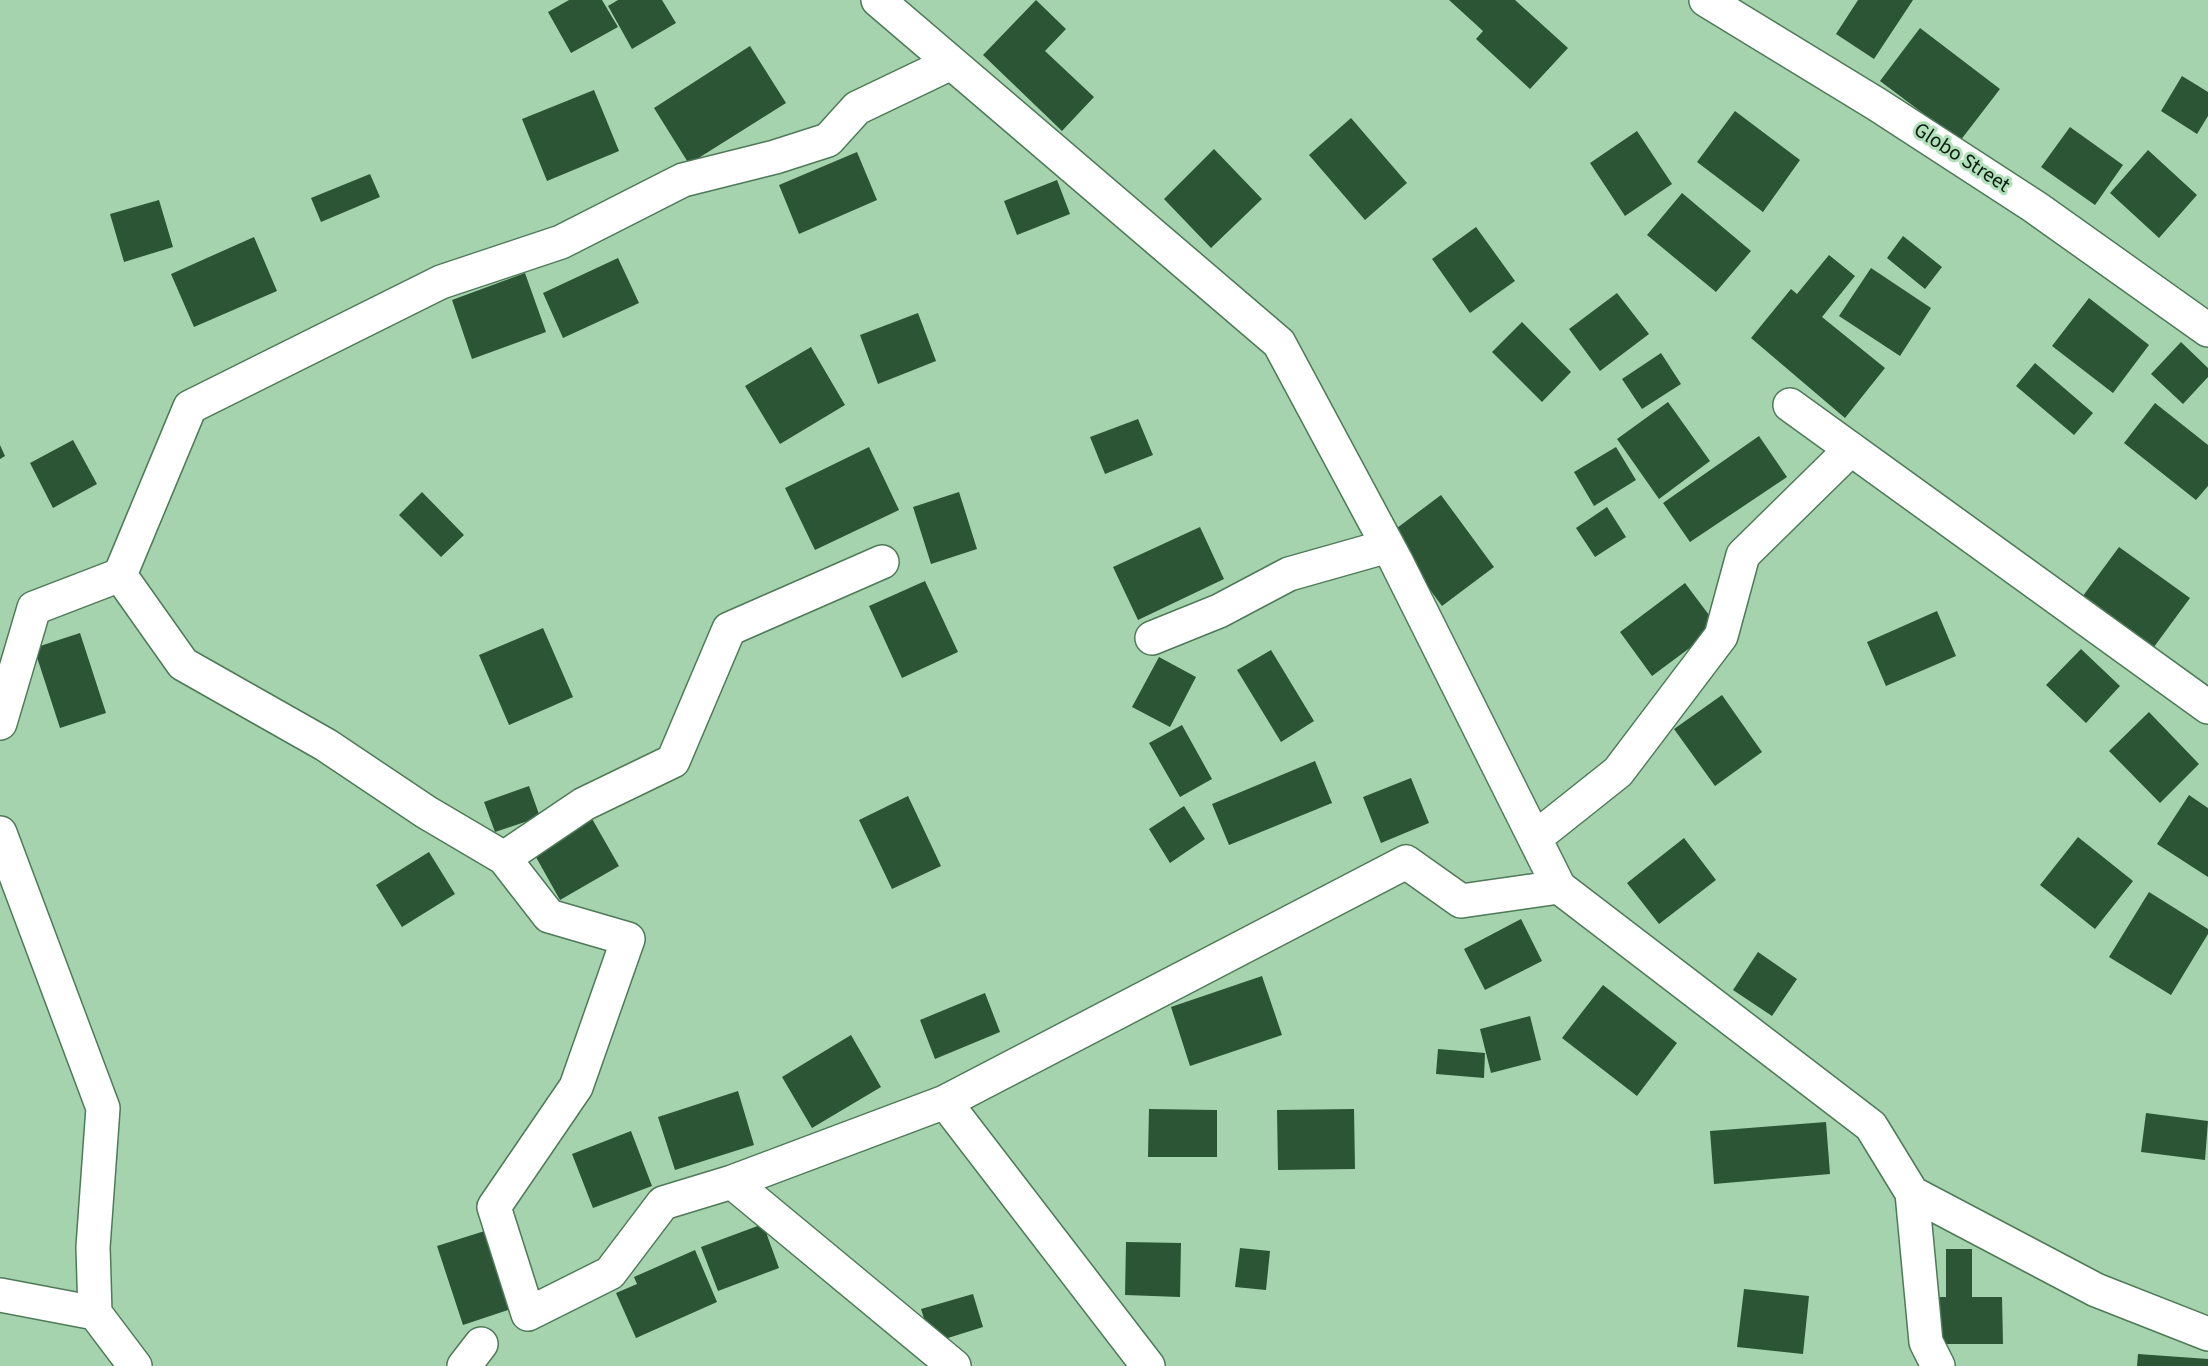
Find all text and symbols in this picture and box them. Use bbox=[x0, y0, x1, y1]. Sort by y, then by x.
street label: Globo Street bbox=[1908, 119, 2014, 199]

